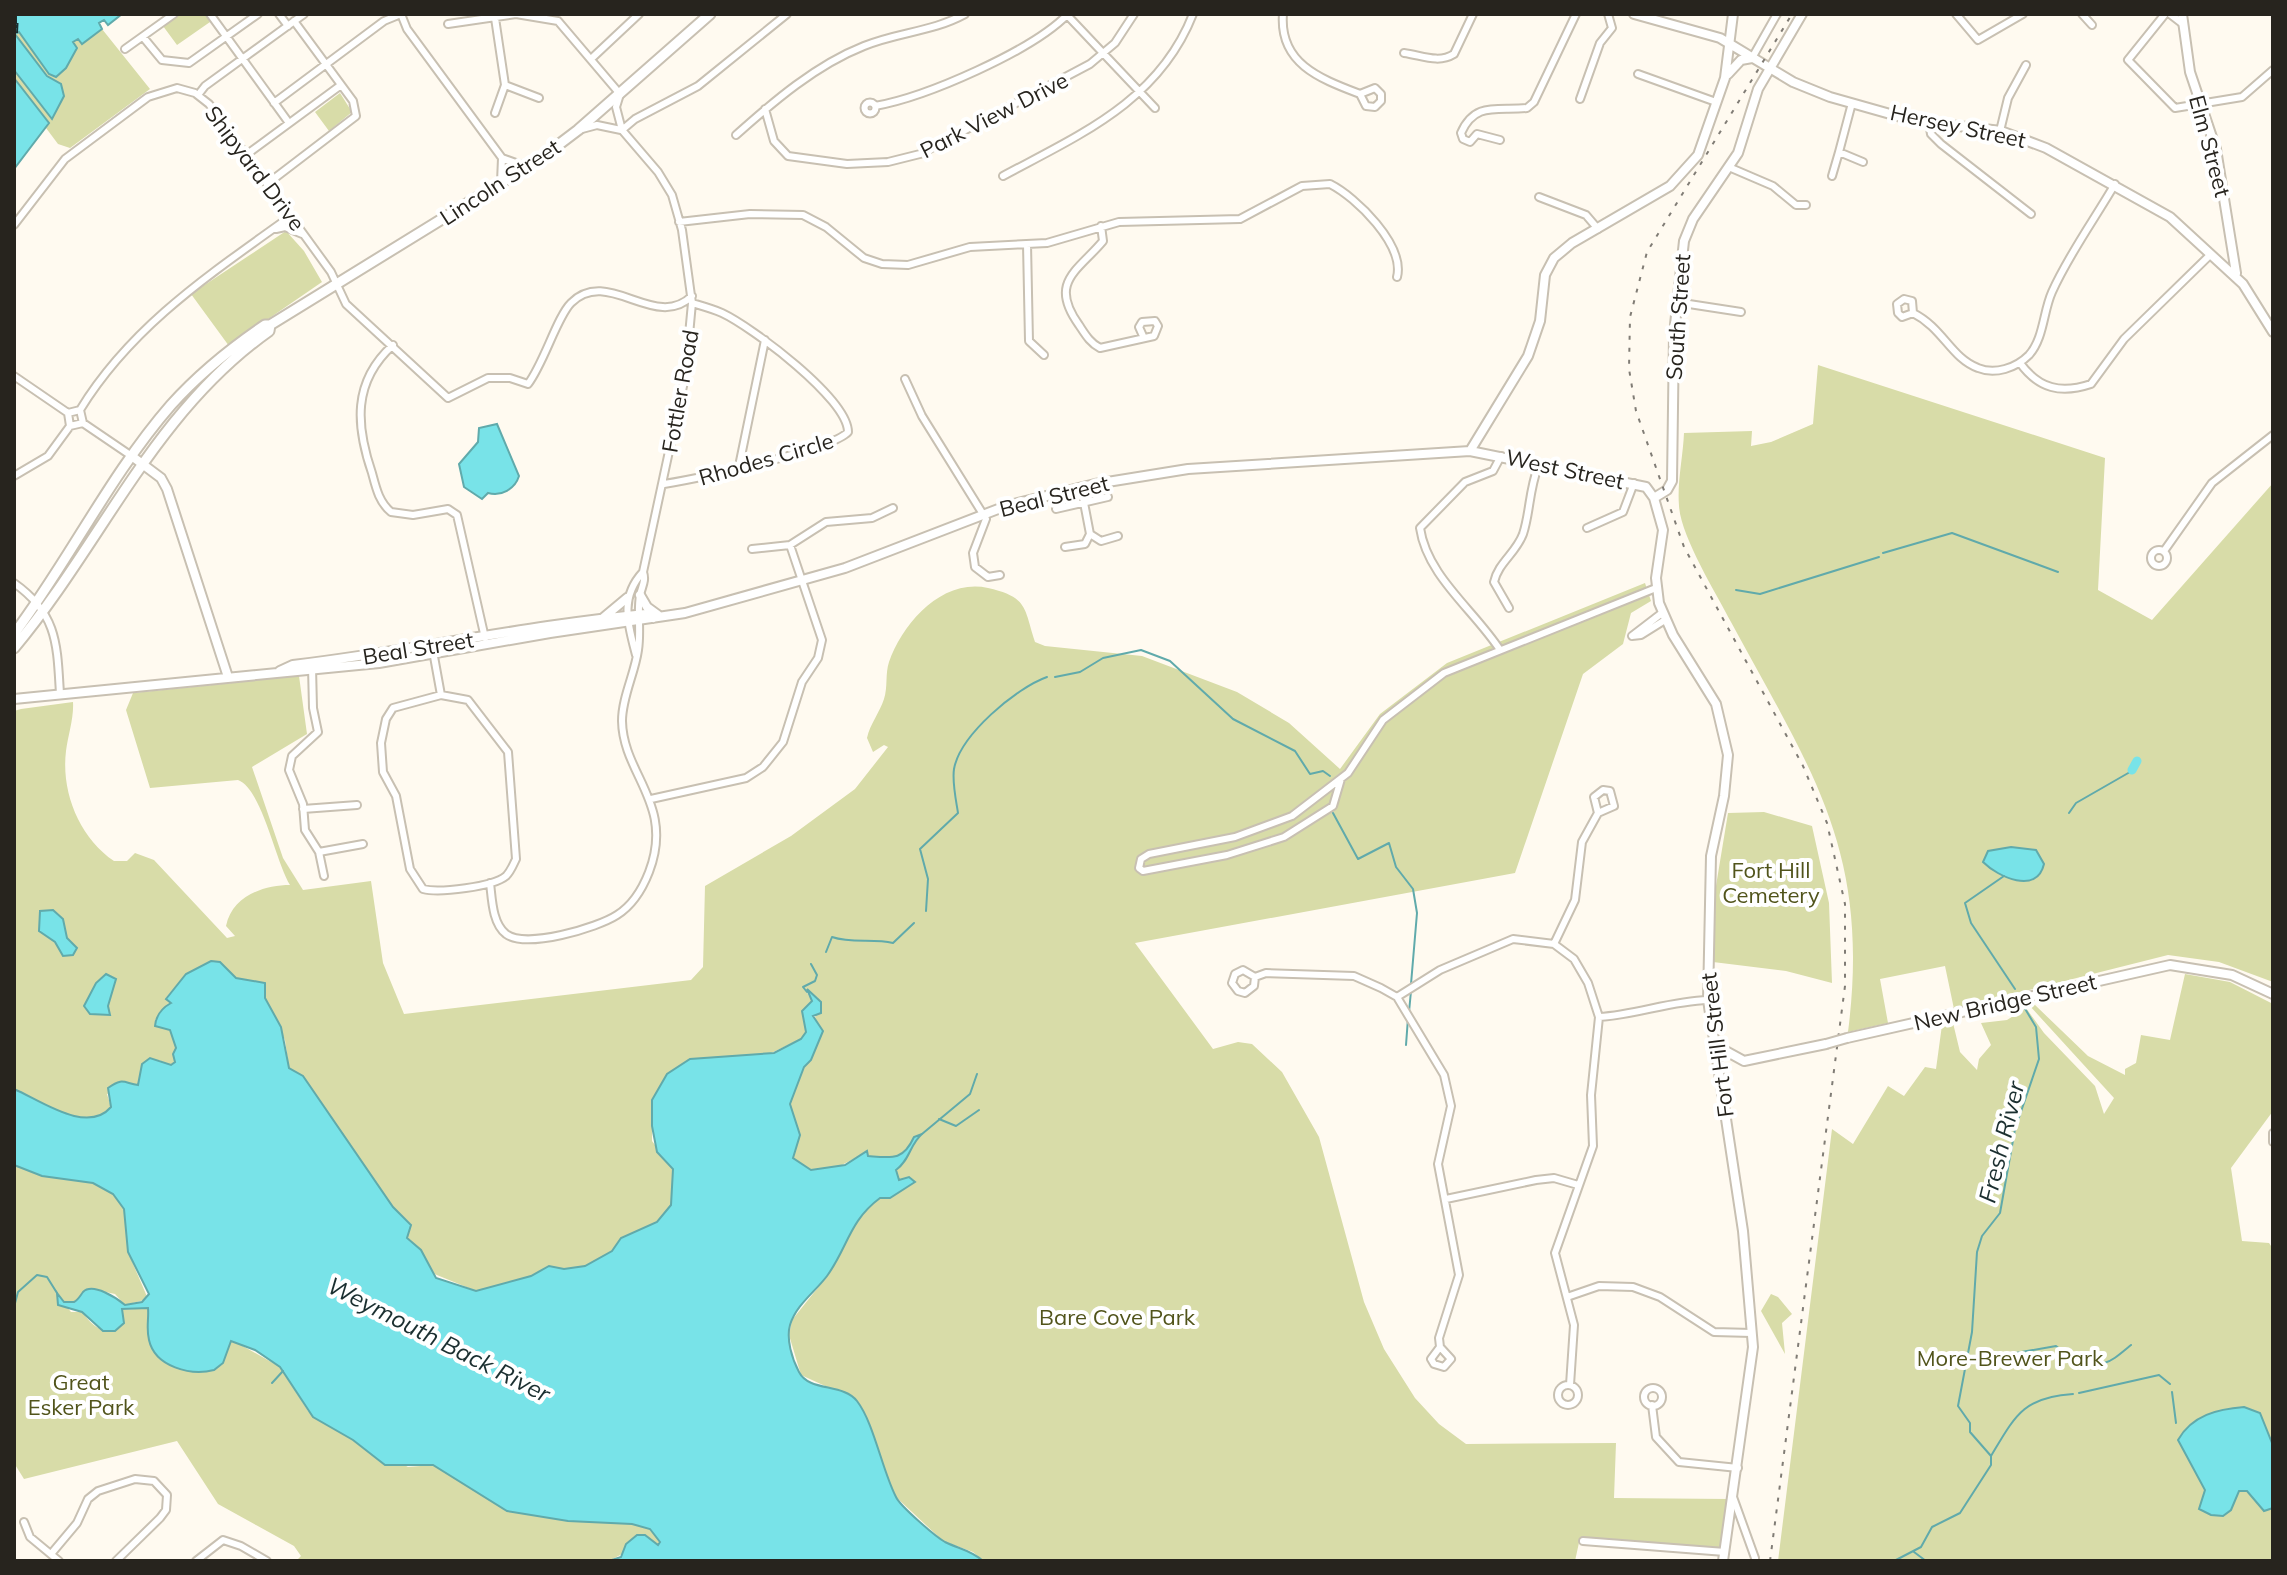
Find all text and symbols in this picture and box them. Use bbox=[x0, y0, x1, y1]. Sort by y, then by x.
street label: Park View Drive bbox=[915, 66, 1073, 164]
street label: Elm Street bbox=[2183, 92, 2237, 200]
street label: Hersey Street bbox=[1888, 98, 2029, 154]
street label: Shipyard Drive bbox=[199, 100, 311, 236]
street label: Lincoln Street bbox=[434, 133, 566, 231]
street label: South Street bbox=[1660, 253, 1696, 381]
street label: Fottler Road bbox=[655, 327, 705, 455]
street label: Rhodes Circle bbox=[695, 426, 837, 492]
street label: West Street bbox=[1503, 443, 1627, 495]
street label: Beal Street bbox=[996, 469, 1112, 523]
street label: Beal Street bbox=[361, 625, 476, 671]
park label: Fort Hill Cemetery bbox=[1722, 856, 1820, 909]
street label: New Bridge Street bbox=[1911, 967, 2099, 1037]
street label: Fort Hill Street bbox=[1694, 971, 1740, 1119]
water label: Fresh River bbox=[1971, 1077, 2031, 1206]
water label: Weymouth Back River bbox=[323, 1270, 557, 1409]
park label: Bare Cove Park bbox=[1039, 1303, 1196, 1331]
park label: More-Brewer Park bbox=[1917, 1344, 2104, 1372]
park label: Great Esker Park bbox=[28, 1368, 135, 1421]

